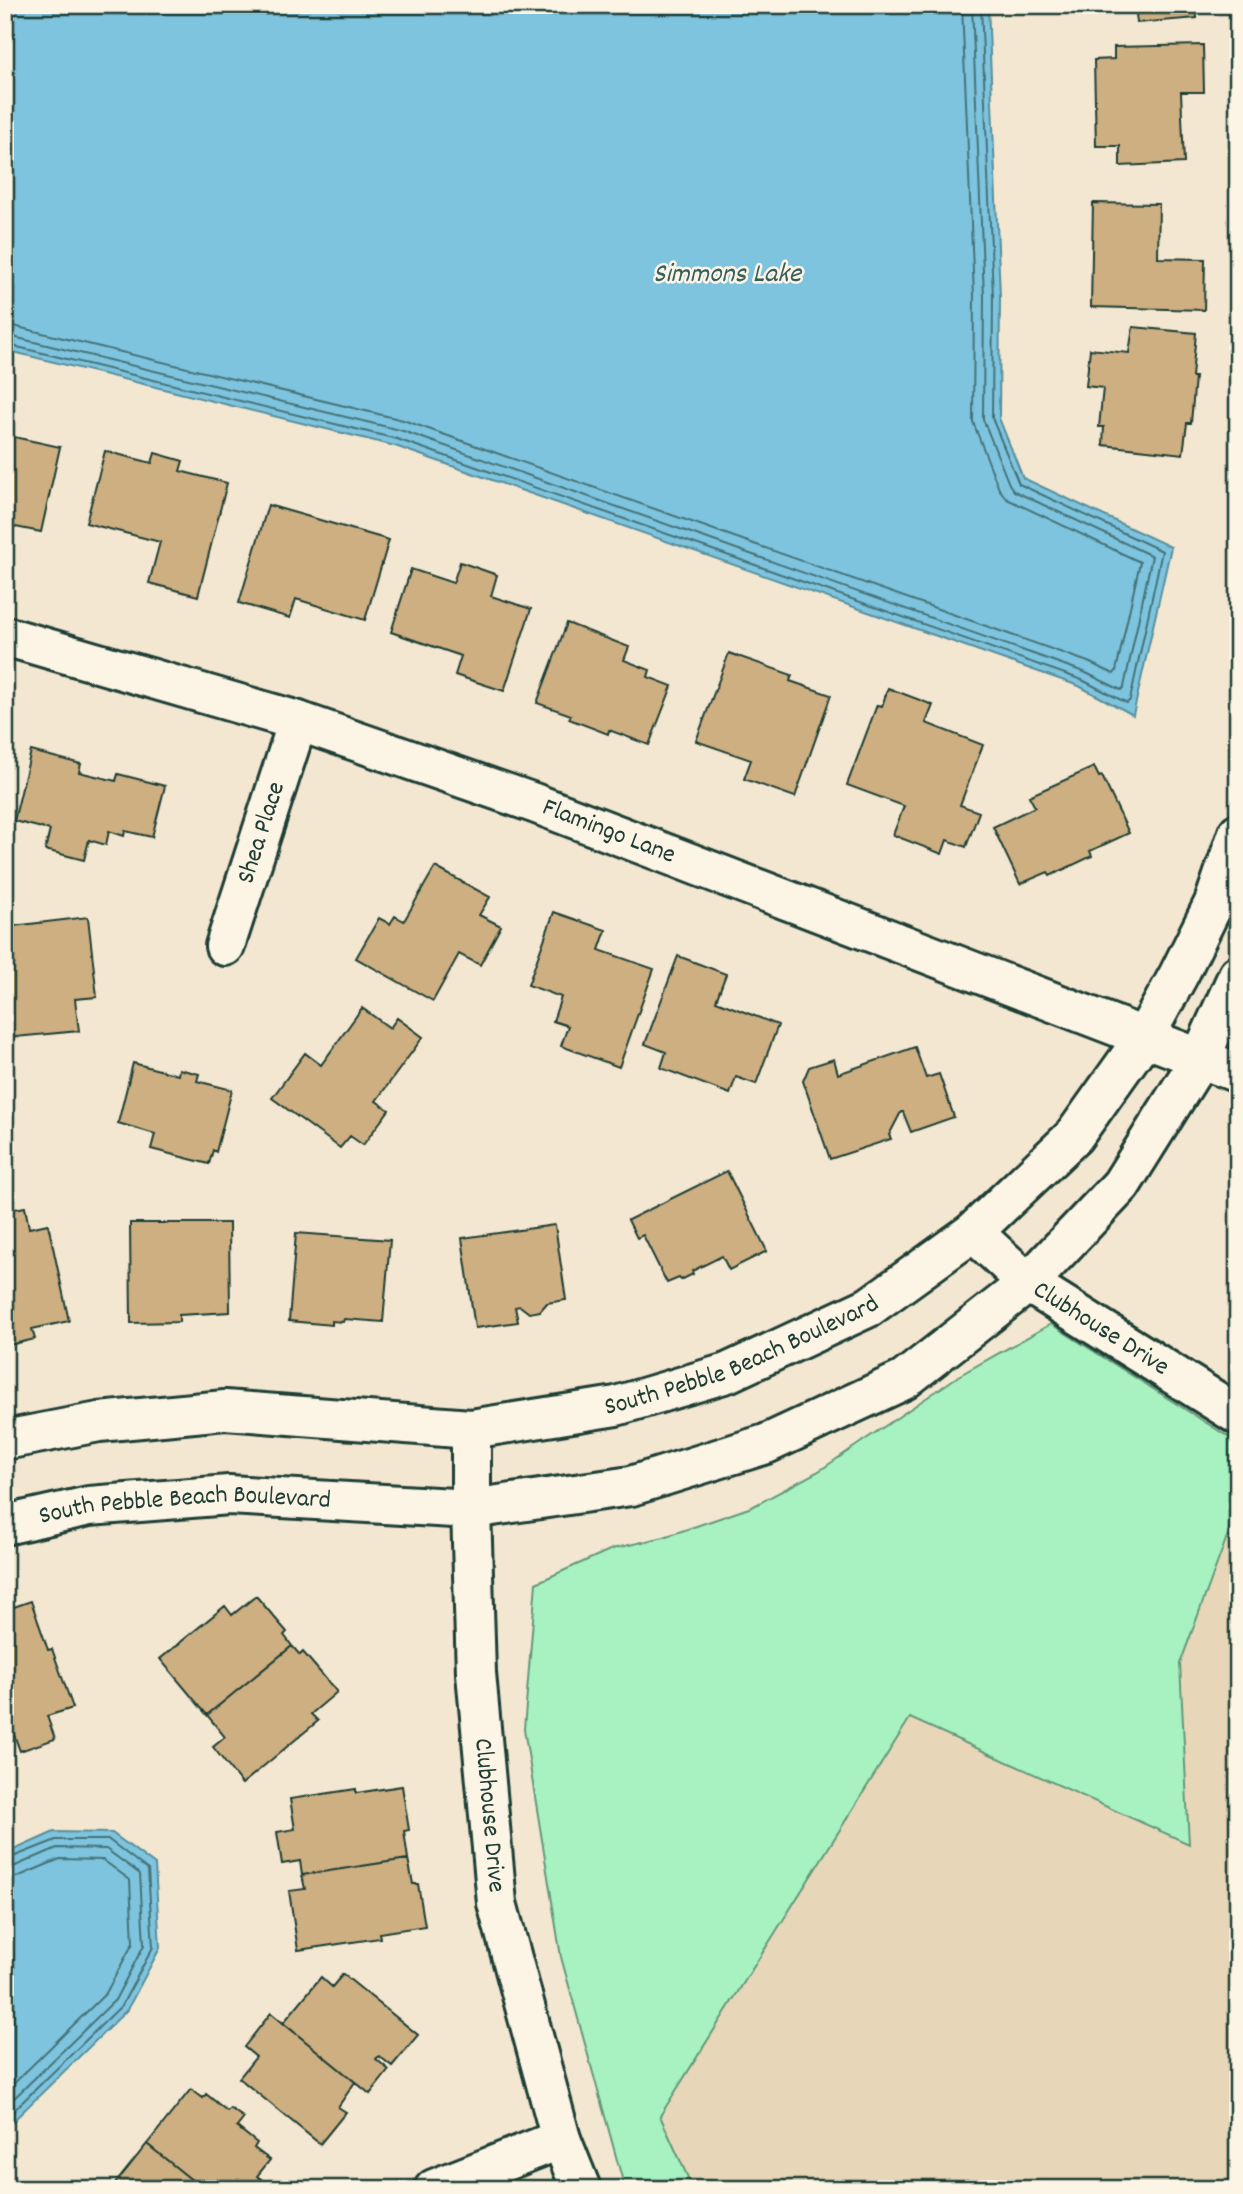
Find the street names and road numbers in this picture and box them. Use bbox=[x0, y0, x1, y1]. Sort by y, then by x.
street label: Shea Place bbox=[228, 777, 296, 889]
street label: Flamingo Lane bbox=[537, 789, 681, 874]
street label: Clubhouse Drive bbox=[1025, 1272, 1176, 1386]
street label: South Pebble Beach Boulevard bbox=[602, 1287, 887, 1426]
street label: South Pebble Beach Boulevard bbox=[35, 1476, 332, 1535]
street label: Clubhouse Drive bbox=[464, 1737, 514, 1894]

